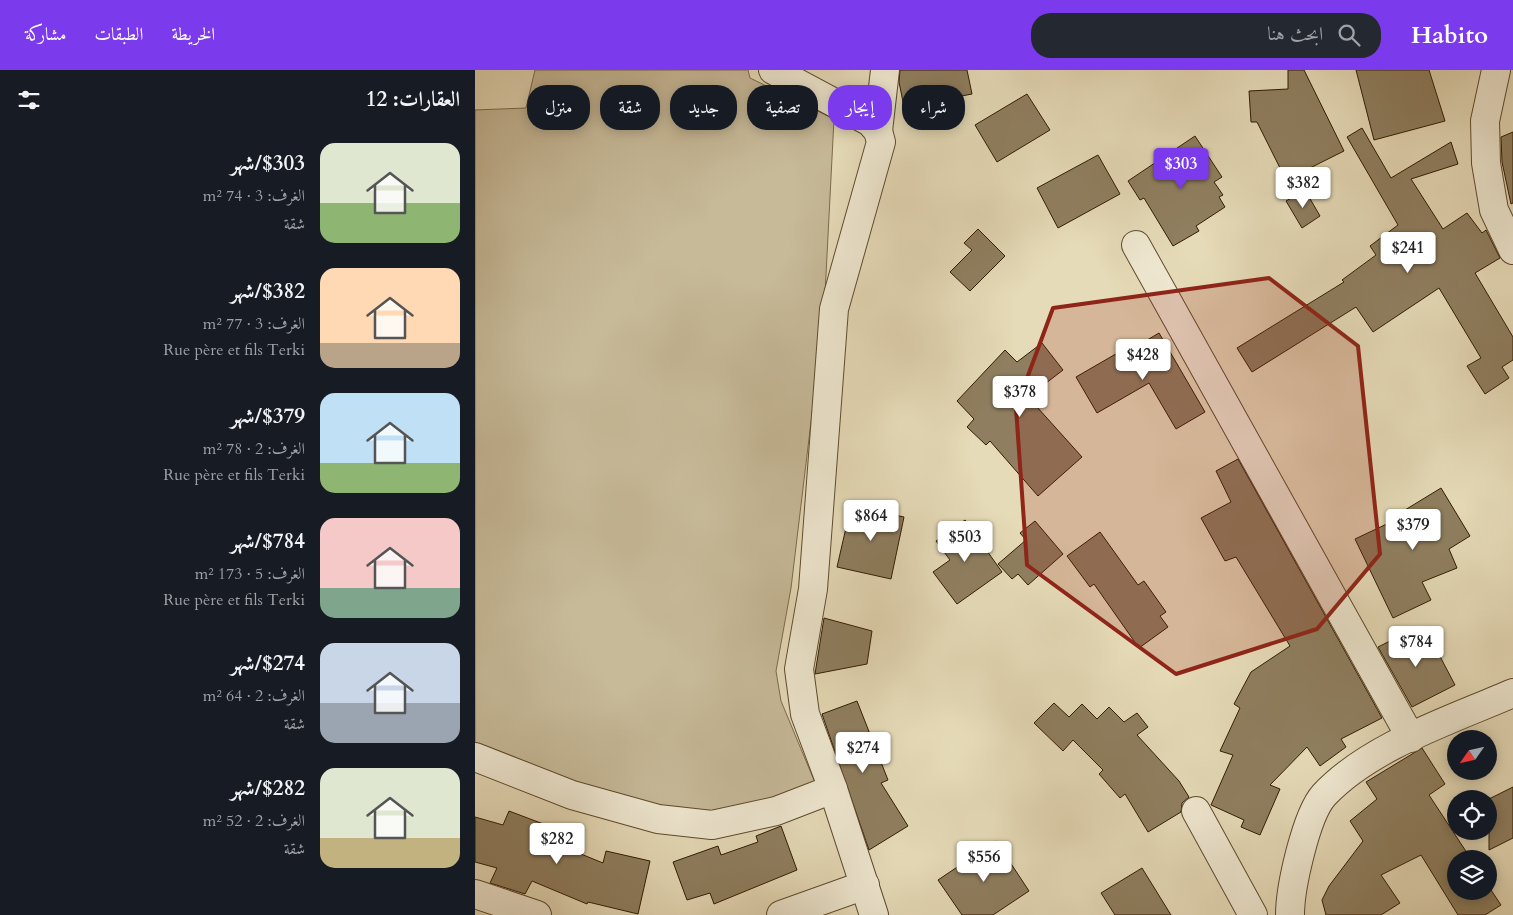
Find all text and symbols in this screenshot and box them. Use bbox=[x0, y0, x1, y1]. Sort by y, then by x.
search box bbox=[1031, 13, 1381, 58]
text: Habito bbox=[1411, 19, 1488, 52]
text: ابحث هنا bbox=[1267, 21, 1323, 47]
icon: search bbox=[1335, 21, 1363, 49]
text: مشاركة bbox=[25, 22, 66, 47]
text: الطبقات bbox=[94, 22, 143, 47]
text: الخريطة bbox=[171, 22, 215, 47]
text: العقارات: 12 bbox=[366, 85, 460, 114]
chip: منزل bbox=[527, 85, 590, 130]
chip: شقة bbox=[600, 85, 660, 130]
chip: جديد bbox=[670, 85, 737, 130]
chip: تصفية bbox=[747, 85, 818, 130]
chip: إيجار bbox=[828, 85, 892, 130]
chip: شراء bbox=[902, 85, 965, 130]
icon: filters bbox=[15, 86, 43, 114]
pin: $303 bbox=[1151, 148, 1211, 190]
text: $303/شهر bbox=[230, 149, 305, 178]
text: $303 bbox=[1165, 153, 1197, 175]
icon: home bbox=[360, 163, 420, 223]
pin: $382 bbox=[1273, 166, 1333, 209]
text: $382 bbox=[1287, 172, 1319, 194]
text: الغرف: 3 · 74 m² bbox=[203, 185, 305, 207]
text: شقة bbox=[284, 213, 305, 235]
pin: $241 bbox=[1378, 232, 1438, 274]
text: $241 bbox=[1392, 237, 1424, 259]
text: $382/شهر bbox=[230, 277, 305, 306]
icon: home bbox=[360, 288, 420, 348]
text: الغرف: 3 · 77 m² bbox=[203, 313, 305, 335]
pin: $428 bbox=[1113, 338, 1173, 381]
text: Rue père et fils Terki bbox=[163, 339, 305, 361]
text: $428 bbox=[1127, 344, 1159, 366]
pin: $378 bbox=[990, 376, 1050, 418]
text: $378 bbox=[1004, 381, 1036, 403]
text: $379/شهر bbox=[230, 402, 305, 431]
icon: home bbox=[360, 413, 420, 473]
text: الغرف: 2 · 78 m² bbox=[203, 438, 305, 460]
text: Rue père et fils Terki bbox=[163, 464, 305, 486]
pin: $864 bbox=[841, 500, 901, 542]
text: $864 bbox=[855, 505, 887, 527]
pin: $379 bbox=[1383, 508, 1443, 551]
text: $379 bbox=[1397, 514, 1429, 536]
pin: $503 bbox=[935, 520, 995, 563]
text: $503 bbox=[949, 526, 981, 548]
text: $784/شهر bbox=[230, 527, 305, 556]
icon: home bbox=[360, 538, 420, 598]
text: الغرف: 5 · 173 m² bbox=[195, 563, 305, 585]
text: Rue père et fils Terki bbox=[163, 589, 305, 611]
pin: $784 bbox=[1386, 626, 1446, 668]
text: $784 bbox=[1400, 631, 1432, 653]
text: $274/شهر bbox=[230, 649, 305, 678]
icon: home bbox=[360, 663, 420, 723]
text: الغرف: 2 · 64 m² bbox=[203, 685, 305, 707]
text: شقة bbox=[284, 713, 305, 735]
north arrow bbox=[1447, 730, 1497, 780]
map controls bbox=[1447, 730, 1497, 900]
pin: $274 bbox=[833, 732, 893, 774]
text: $274 bbox=[847, 737, 879, 759]
text: $282/شهر bbox=[230, 774, 305, 803]
icon: home bbox=[360, 788, 420, 848]
button: locate bbox=[1447, 790, 1497, 840]
text: الغرف: 2 · 52 m² bbox=[203, 810, 305, 832]
pin: $282 bbox=[527, 822, 587, 865]
text: $282 bbox=[541, 828, 573, 850]
text: شقة bbox=[284, 838, 305, 860]
pin: $556 bbox=[954, 840, 1014, 883]
text: $556 bbox=[968, 846, 1000, 868]
button: layers bbox=[1447, 850, 1497, 900]

